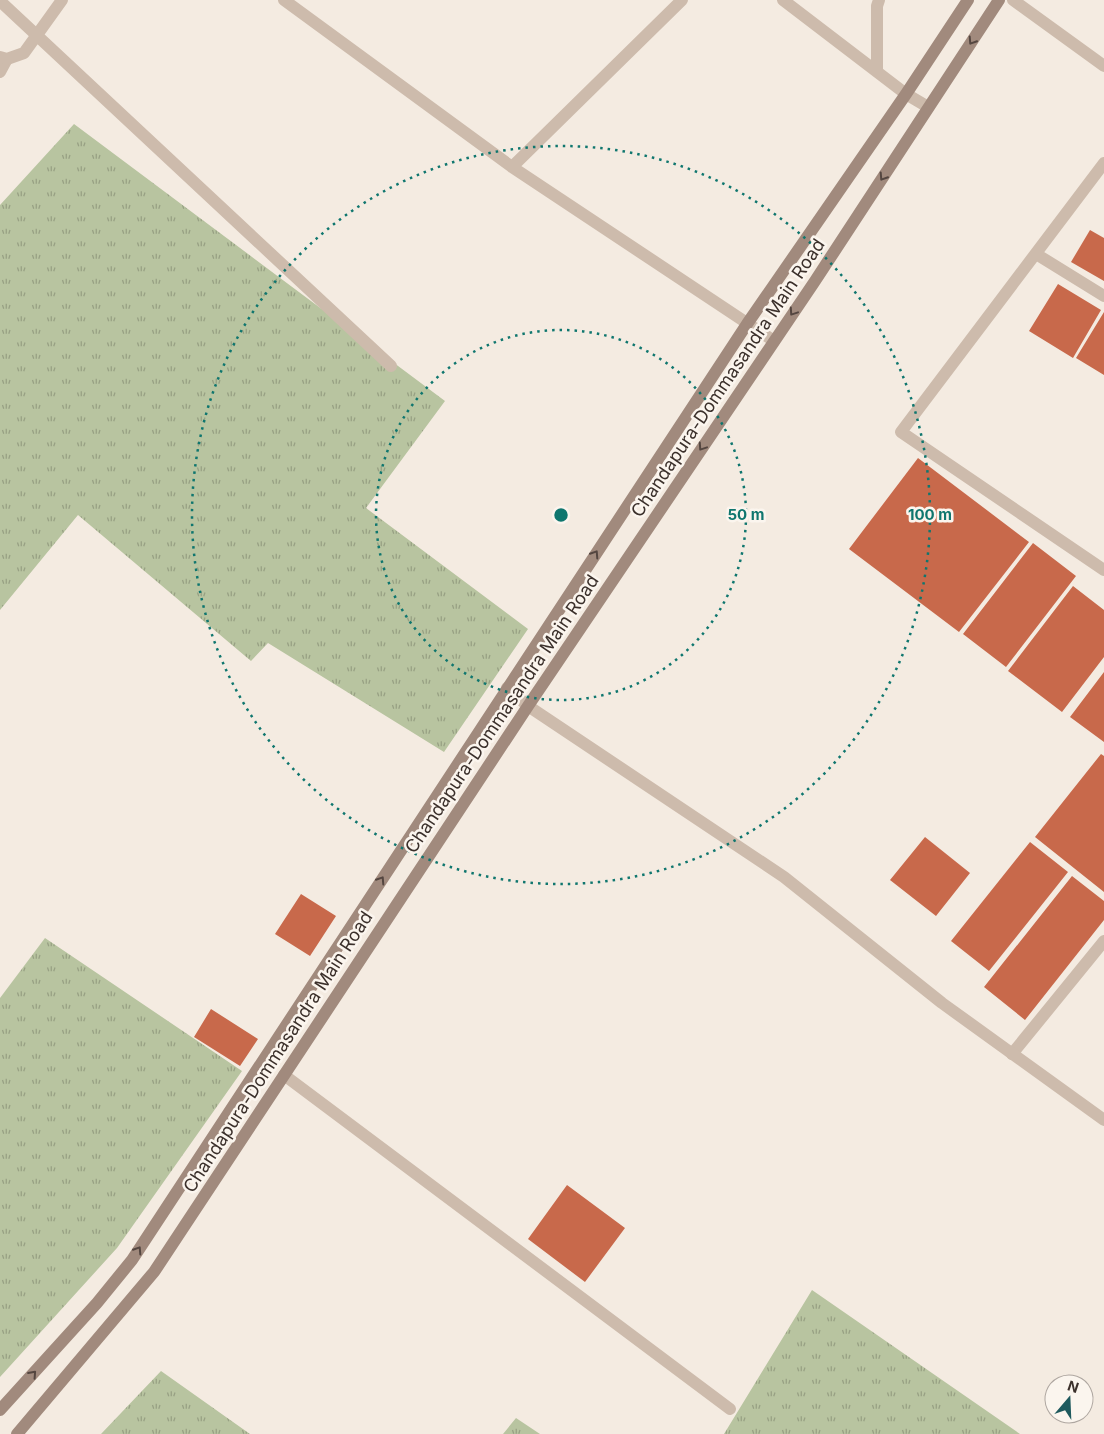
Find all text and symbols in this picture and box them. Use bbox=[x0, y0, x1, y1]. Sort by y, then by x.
one-way arrow bbox=[969, 35, 978, 44]
one-way arrow bbox=[880, 171, 889, 180]
street label: Chandapura-Dommasandra Main Road bbox=[626, 235, 829, 521]
one-way arrow bbox=[790, 307, 799, 316]
one-way arrow bbox=[699, 442, 709, 451]
text: 50 m bbox=[728, 505, 764, 524]
text: 100 m bbox=[908, 505, 952, 524]
centre of rings bbox=[552, 506, 570, 524]
one-way arrow bbox=[589, 551, 598, 560]
street label: Chandapura-Dommasandra Main Road bbox=[400, 571, 603, 857]
one-way arrow bbox=[375, 877, 384, 886]
street label: Chandapura-Dommasandra Main Road bbox=[179, 907, 377, 1196]
one-way arrow bbox=[132, 1246, 141, 1256]
one-way arrow bbox=[27, 1370, 36, 1379]
north arrow bbox=[1044, 1374, 1094, 1424]
text: N bbox=[1066, 1376, 1081, 1396]

